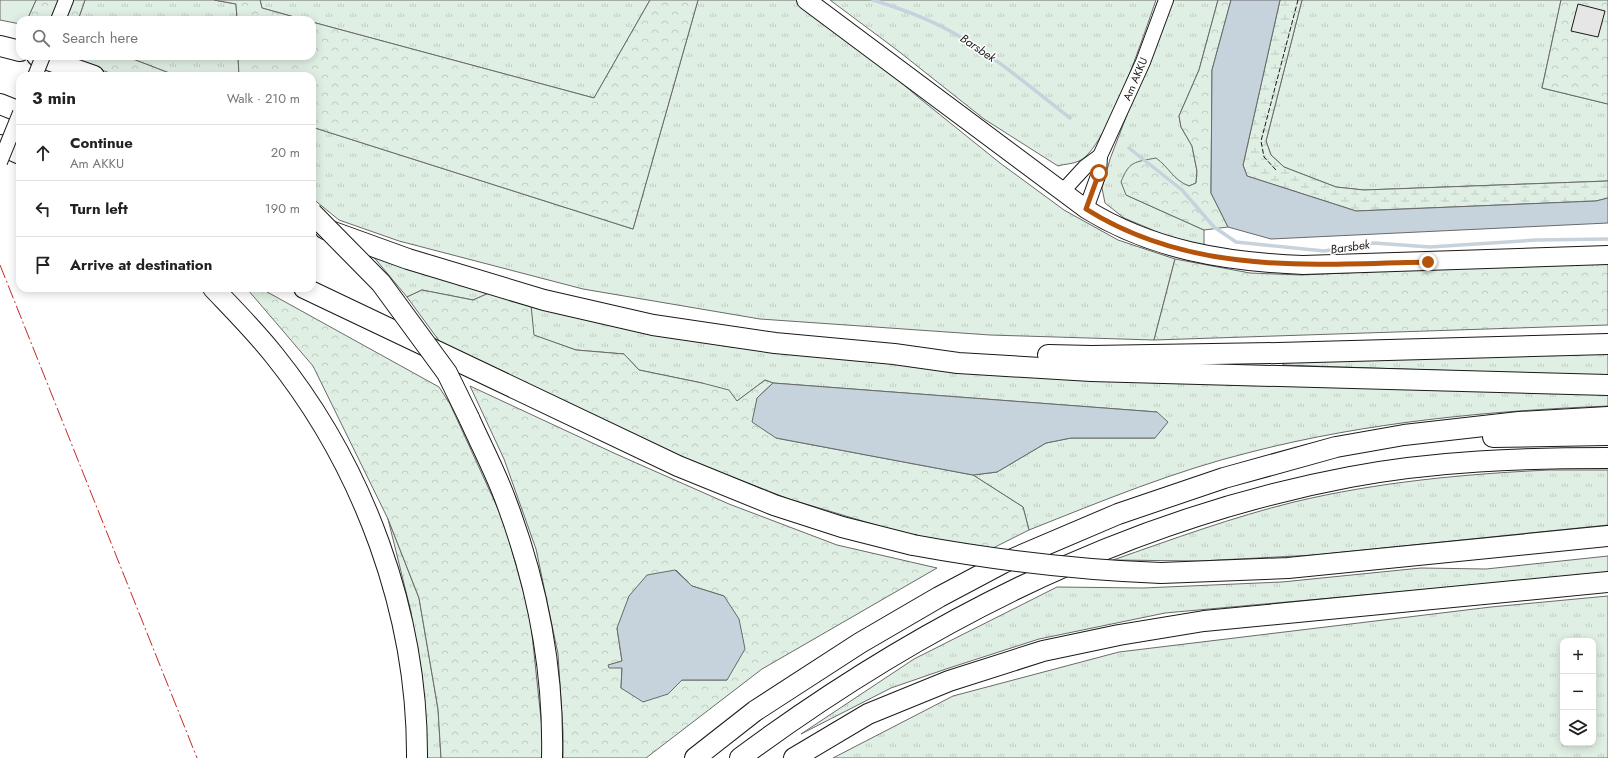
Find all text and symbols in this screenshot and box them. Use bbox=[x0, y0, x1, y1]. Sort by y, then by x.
search box bbox=[16, 16, 316, 60]
icon: search bbox=[30, 27, 52, 49]
text: Search here bbox=[62, 27, 138, 49]
water label: Barsbek bbox=[957, 29, 1000, 67]
street label: Am AKKU bbox=[1119, 55, 1151, 103]
text: 3 min bbox=[32, 86, 76, 110]
text: Walk · 210 m bbox=[227, 89, 300, 108]
text: Continue bbox=[70, 132, 133, 154]
icon: ahead bbox=[32, 142, 54, 164]
text: 20 m bbox=[271, 143, 300, 162]
text: Am AKKU bbox=[70, 154, 124, 173]
route start bbox=[1090, 164, 1108, 182]
icon: left bbox=[32, 198, 54, 220]
text: Turn left bbox=[70, 198, 128, 220]
text: 190 m bbox=[265, 199, 300, 218]
water label: Barsbek bbox=[1329, 235, 1372, 259]
route end bbox=[1419, 253, 1437, 271]
icon: arrive bbox=[32, 254, 54, 276]
text: Arrive at destination bbox=[70, 254, 212, 276]
map controls bbox=[1560, 638, 1596, 746]
button: + bbox=[1560, 638, 1596, 674]
button: − bbox=[1560, 674, 1596, 710]
button: layers bbox=[1560, 710, 1596, 746]

